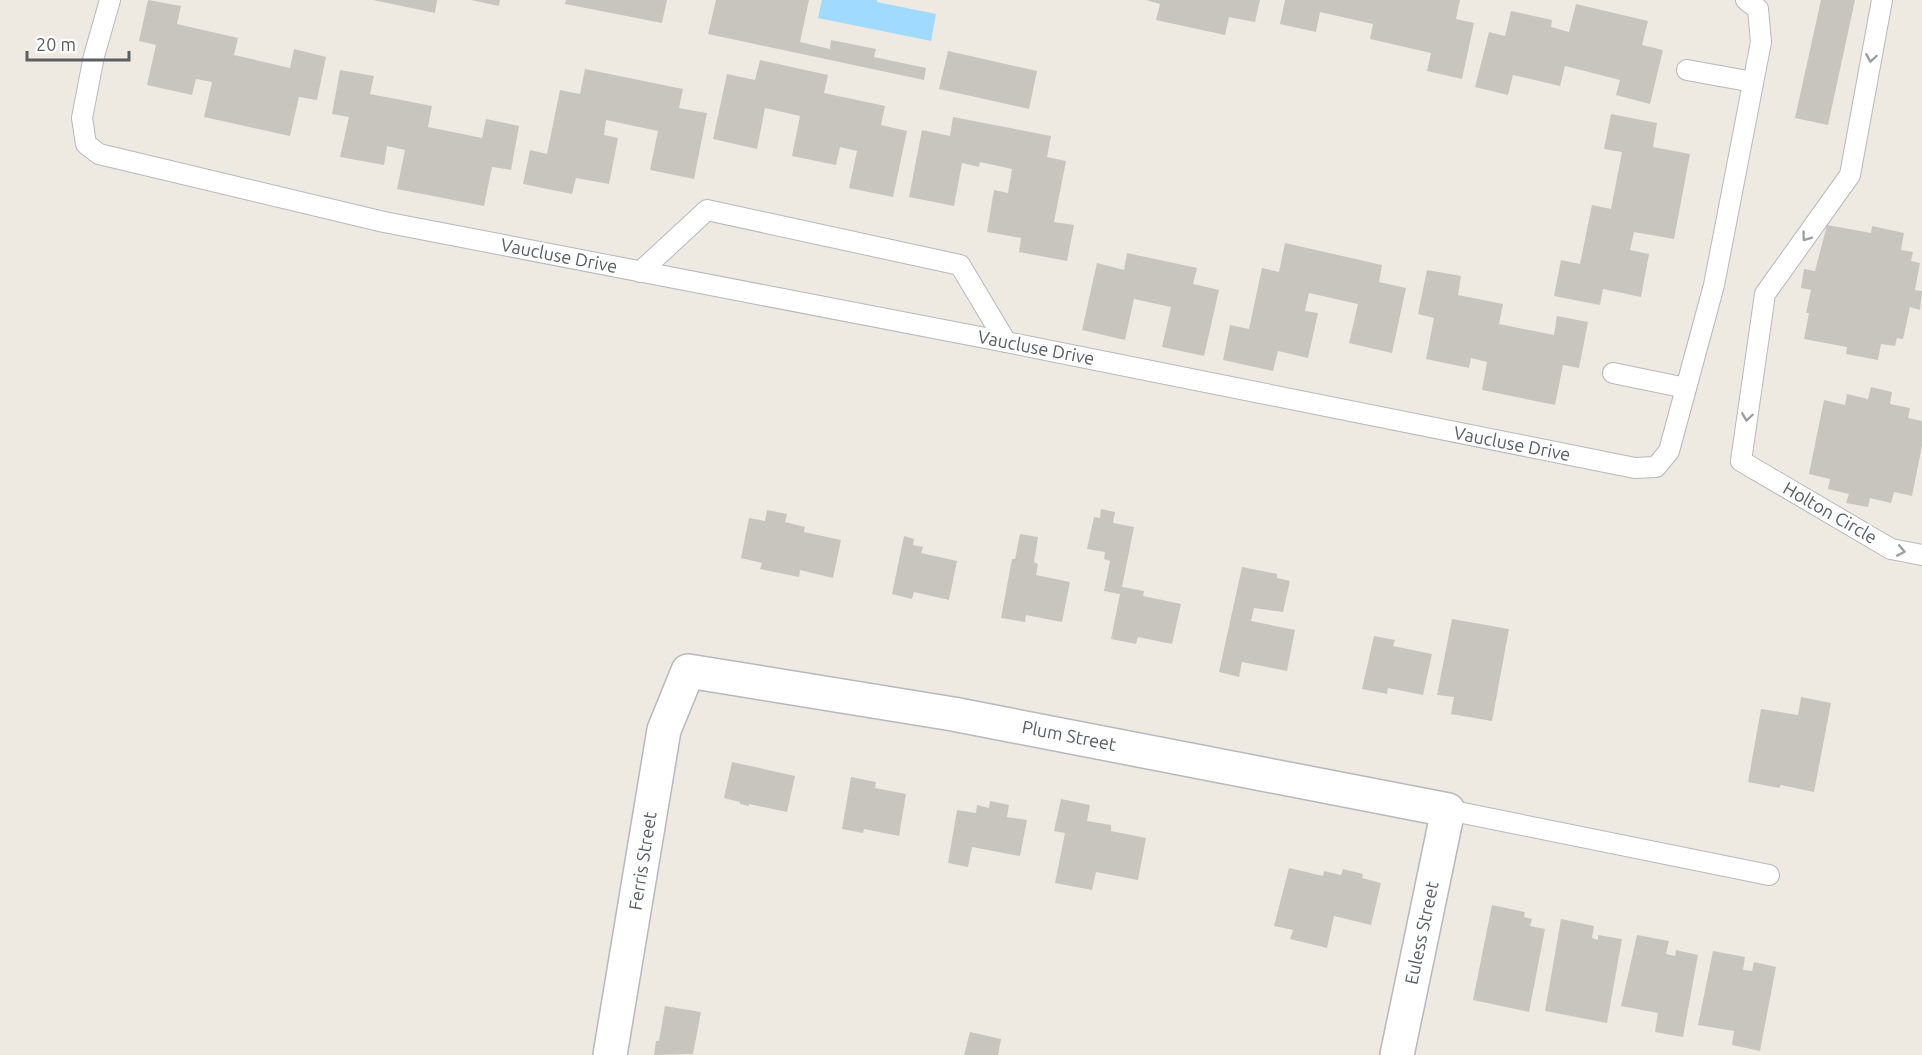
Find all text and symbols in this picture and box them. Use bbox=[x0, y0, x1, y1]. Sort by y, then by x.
scale bar bbox=[27, 24, 129, 62]
text: 20 m bbox=[36, 34, 76, 54]
one-way arrow bbox=[1865, 52, 1878, 62]
one-way arrow bbox=[1802, 230, 1813, 241]
street label: Vaucluse Drive bbox=[499, 234, 619, 276]
street label: Vaucluse Drive bbox=[976, 326, 1096, 368]
one-way arrow bbox=[1742, 413, 1754, 422]
street label: Vaucluse Drive bbox=[1452, 422, 1572, 464]
street label: Holton Circle bbox=[1780, 477, 1881, 547]
one-way arrow bbox=[1896, 544, 1906, 557]
street label: Plum Street bbox=[1020, 716, 1118, 754]
street label: Ferris Street bbox=[624, 810, 660, 912]
street label: Euless Street bbox=[1400, 879, 1442, 986]

